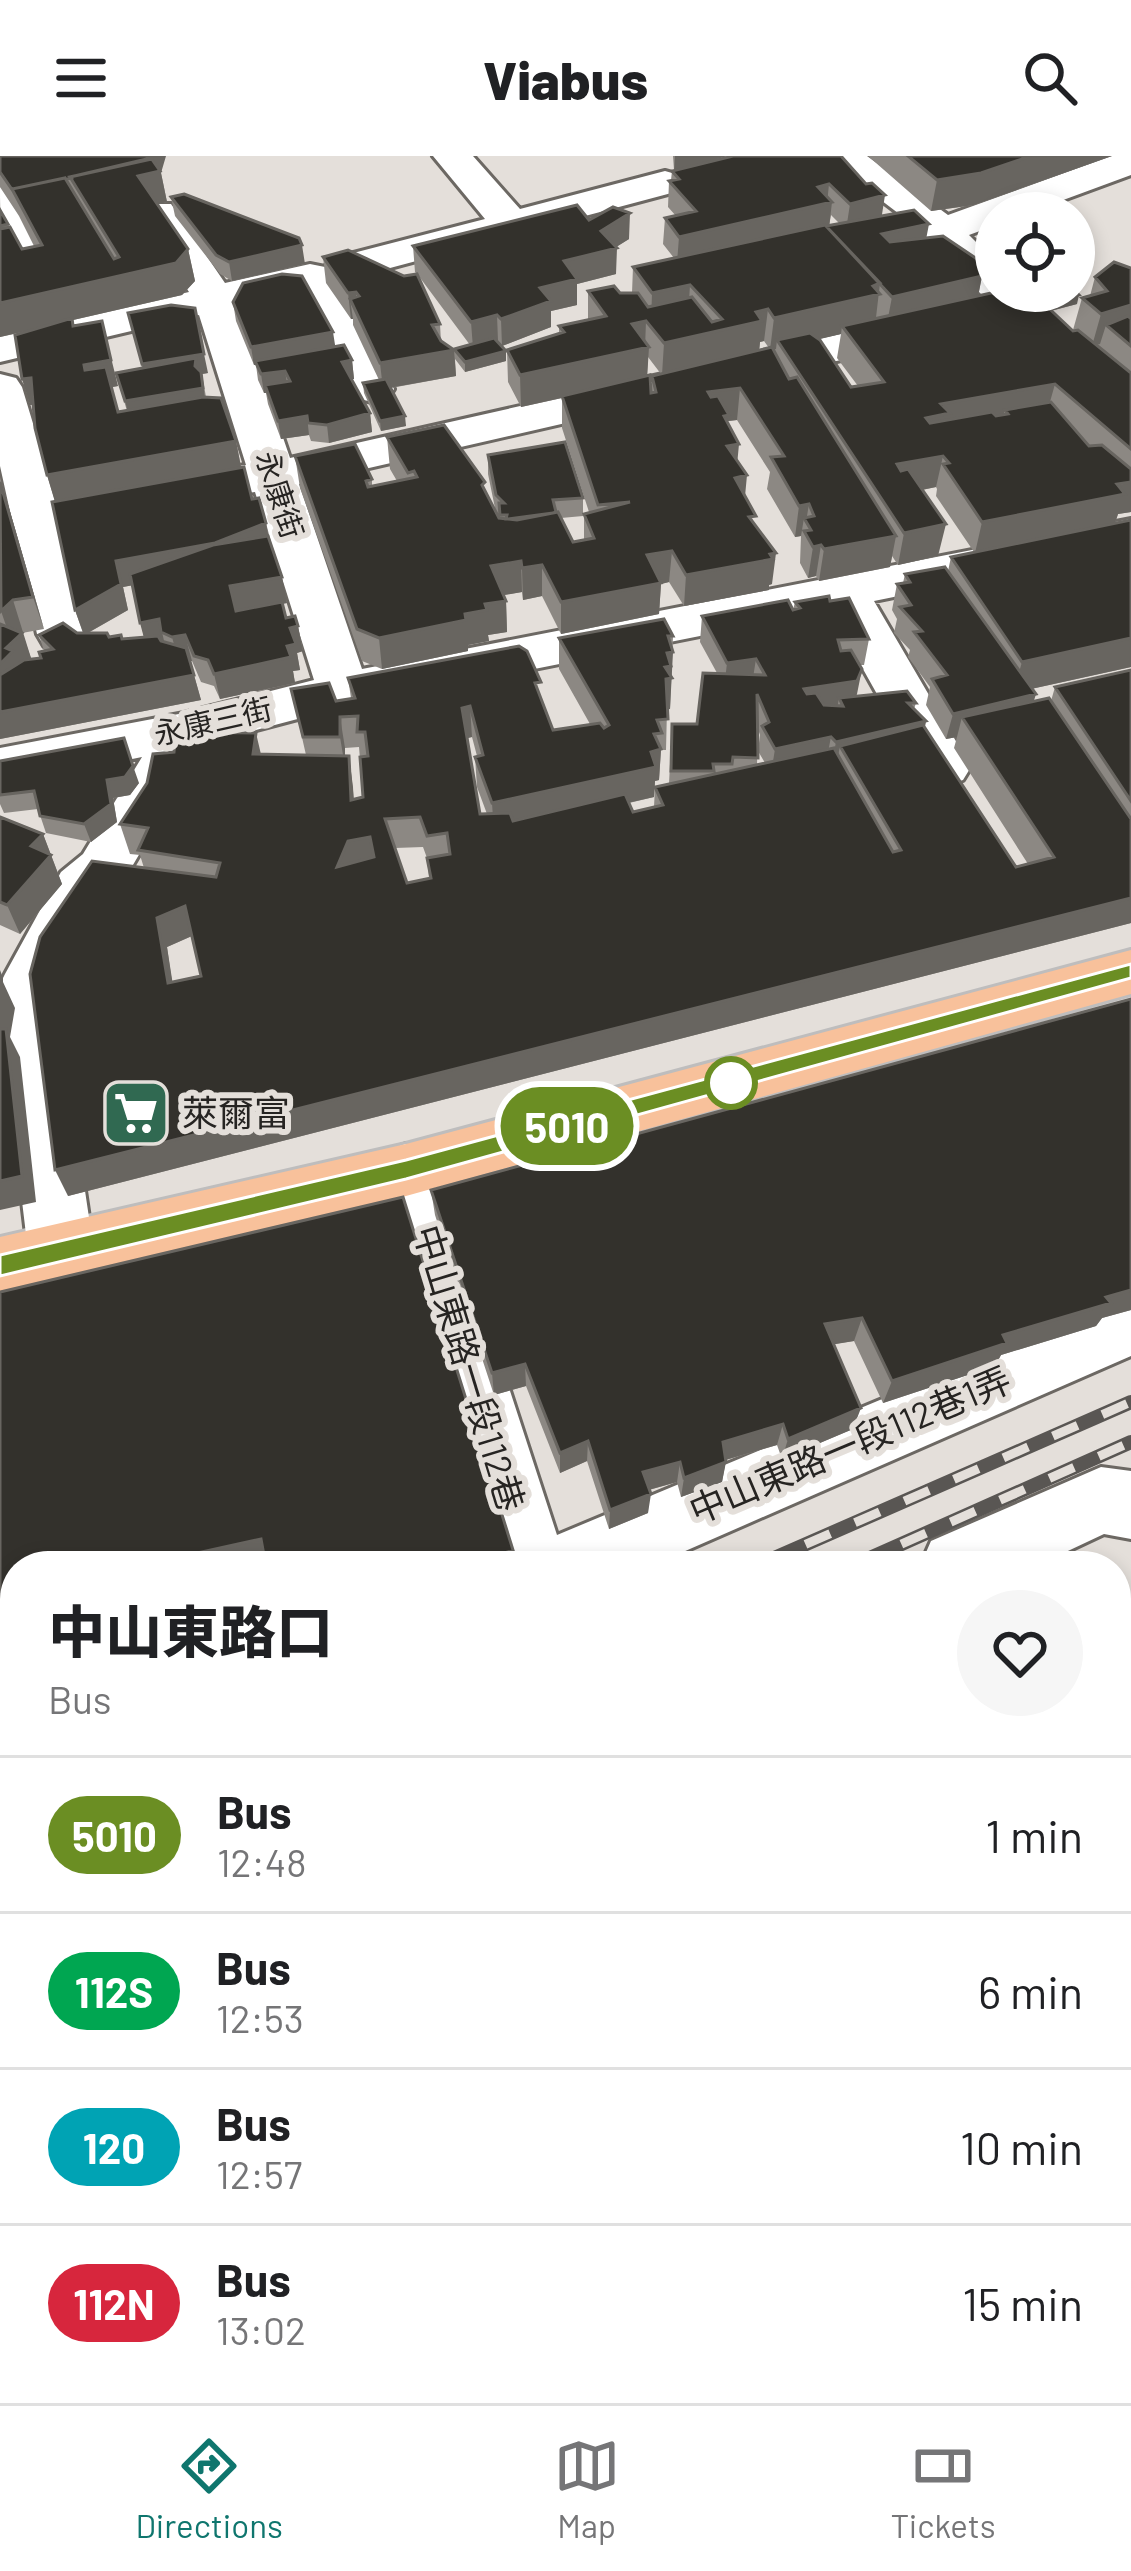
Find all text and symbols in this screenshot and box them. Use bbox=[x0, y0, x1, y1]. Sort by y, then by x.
icon: menu bbox=[48, 45, 114, 111]
icon: search bbox=[1017, 45, 1083, 111]
text: Viabus bbox=[483, 46, 648, 111]
map controls bbox=[975, 192, 1095, 312]
button: locate bbox=[975, 192, 1095, 312]
street label: 永康街 bbox=[250, 446, 312, 543]
street label: 永康三街 bbox=[150, 689, 275, 751]
unlabelled marker bbox=[706, 1058, 756, 1108]
supermarket icon: 萊爾富 bbox=[101, 1078, 171, 1148]
line badge: 5010 bbox=[483, 1087, 651, 1165]
place label: 萊爾富 bbox=[182, 1090, 290, 1133]
text: 5010 bbox=[525, 1101, 609, 1151]
street label: 中山東路一段112巷 bbox=[407, 1219, 534, 1516]
street label: 中山東路一段112巷1弄 bbox=[682, 1356, 1017, 1531]
button: heart bbox=[957, 1590, 1083, 1716]
text: 中山東路口 bbox=[48, 1596, 333, 1664]
text: Bus bbox=[48, 1675, 112, 1722]
text: Bus bbox=[217, 1784, 292, 1838]
text: 1 min bbox=[985, 1808, 1083, 1862]
text: 5010 bbox=[72, 1810, 157, 1860]
text: 12:48 bbox=[217, 1838, 307, 1885]
text: Bus bbox=[216, 1940, 291, 1994]
text: 6 min bbox=[978, 1964, 1083, 2018]
text: 112S bbox=[75, 1966, 153, 2016]
text: 12:53 bbox=[216, 1994, 304, 2041]
text: Bus bbox=[216, 2096, 291, 2150]
text: 10 min bbox=[960, 2120, 1083, 2174]
text: 120 bbox=[83, 2122, 145, 2172]
text: 12:57 bbox=[216, 2150, 302, 2197]
text: Bus bbox=[216, 2252, 291, 2306]
text: 15 min bbox=[962, 2276, 1083, 2330]
text: 112N bbox=[73, 2278, 155, 2328]
text: 13:02 bbox=[216, 2306, 306, 2353]
tab: Directions bbox=[135, 2433, 283, 2545]
tab: Map bbox=[554, 2433, 620, 2545]
tab: Tickets bbox=[891, 2433, 996, 2545]

